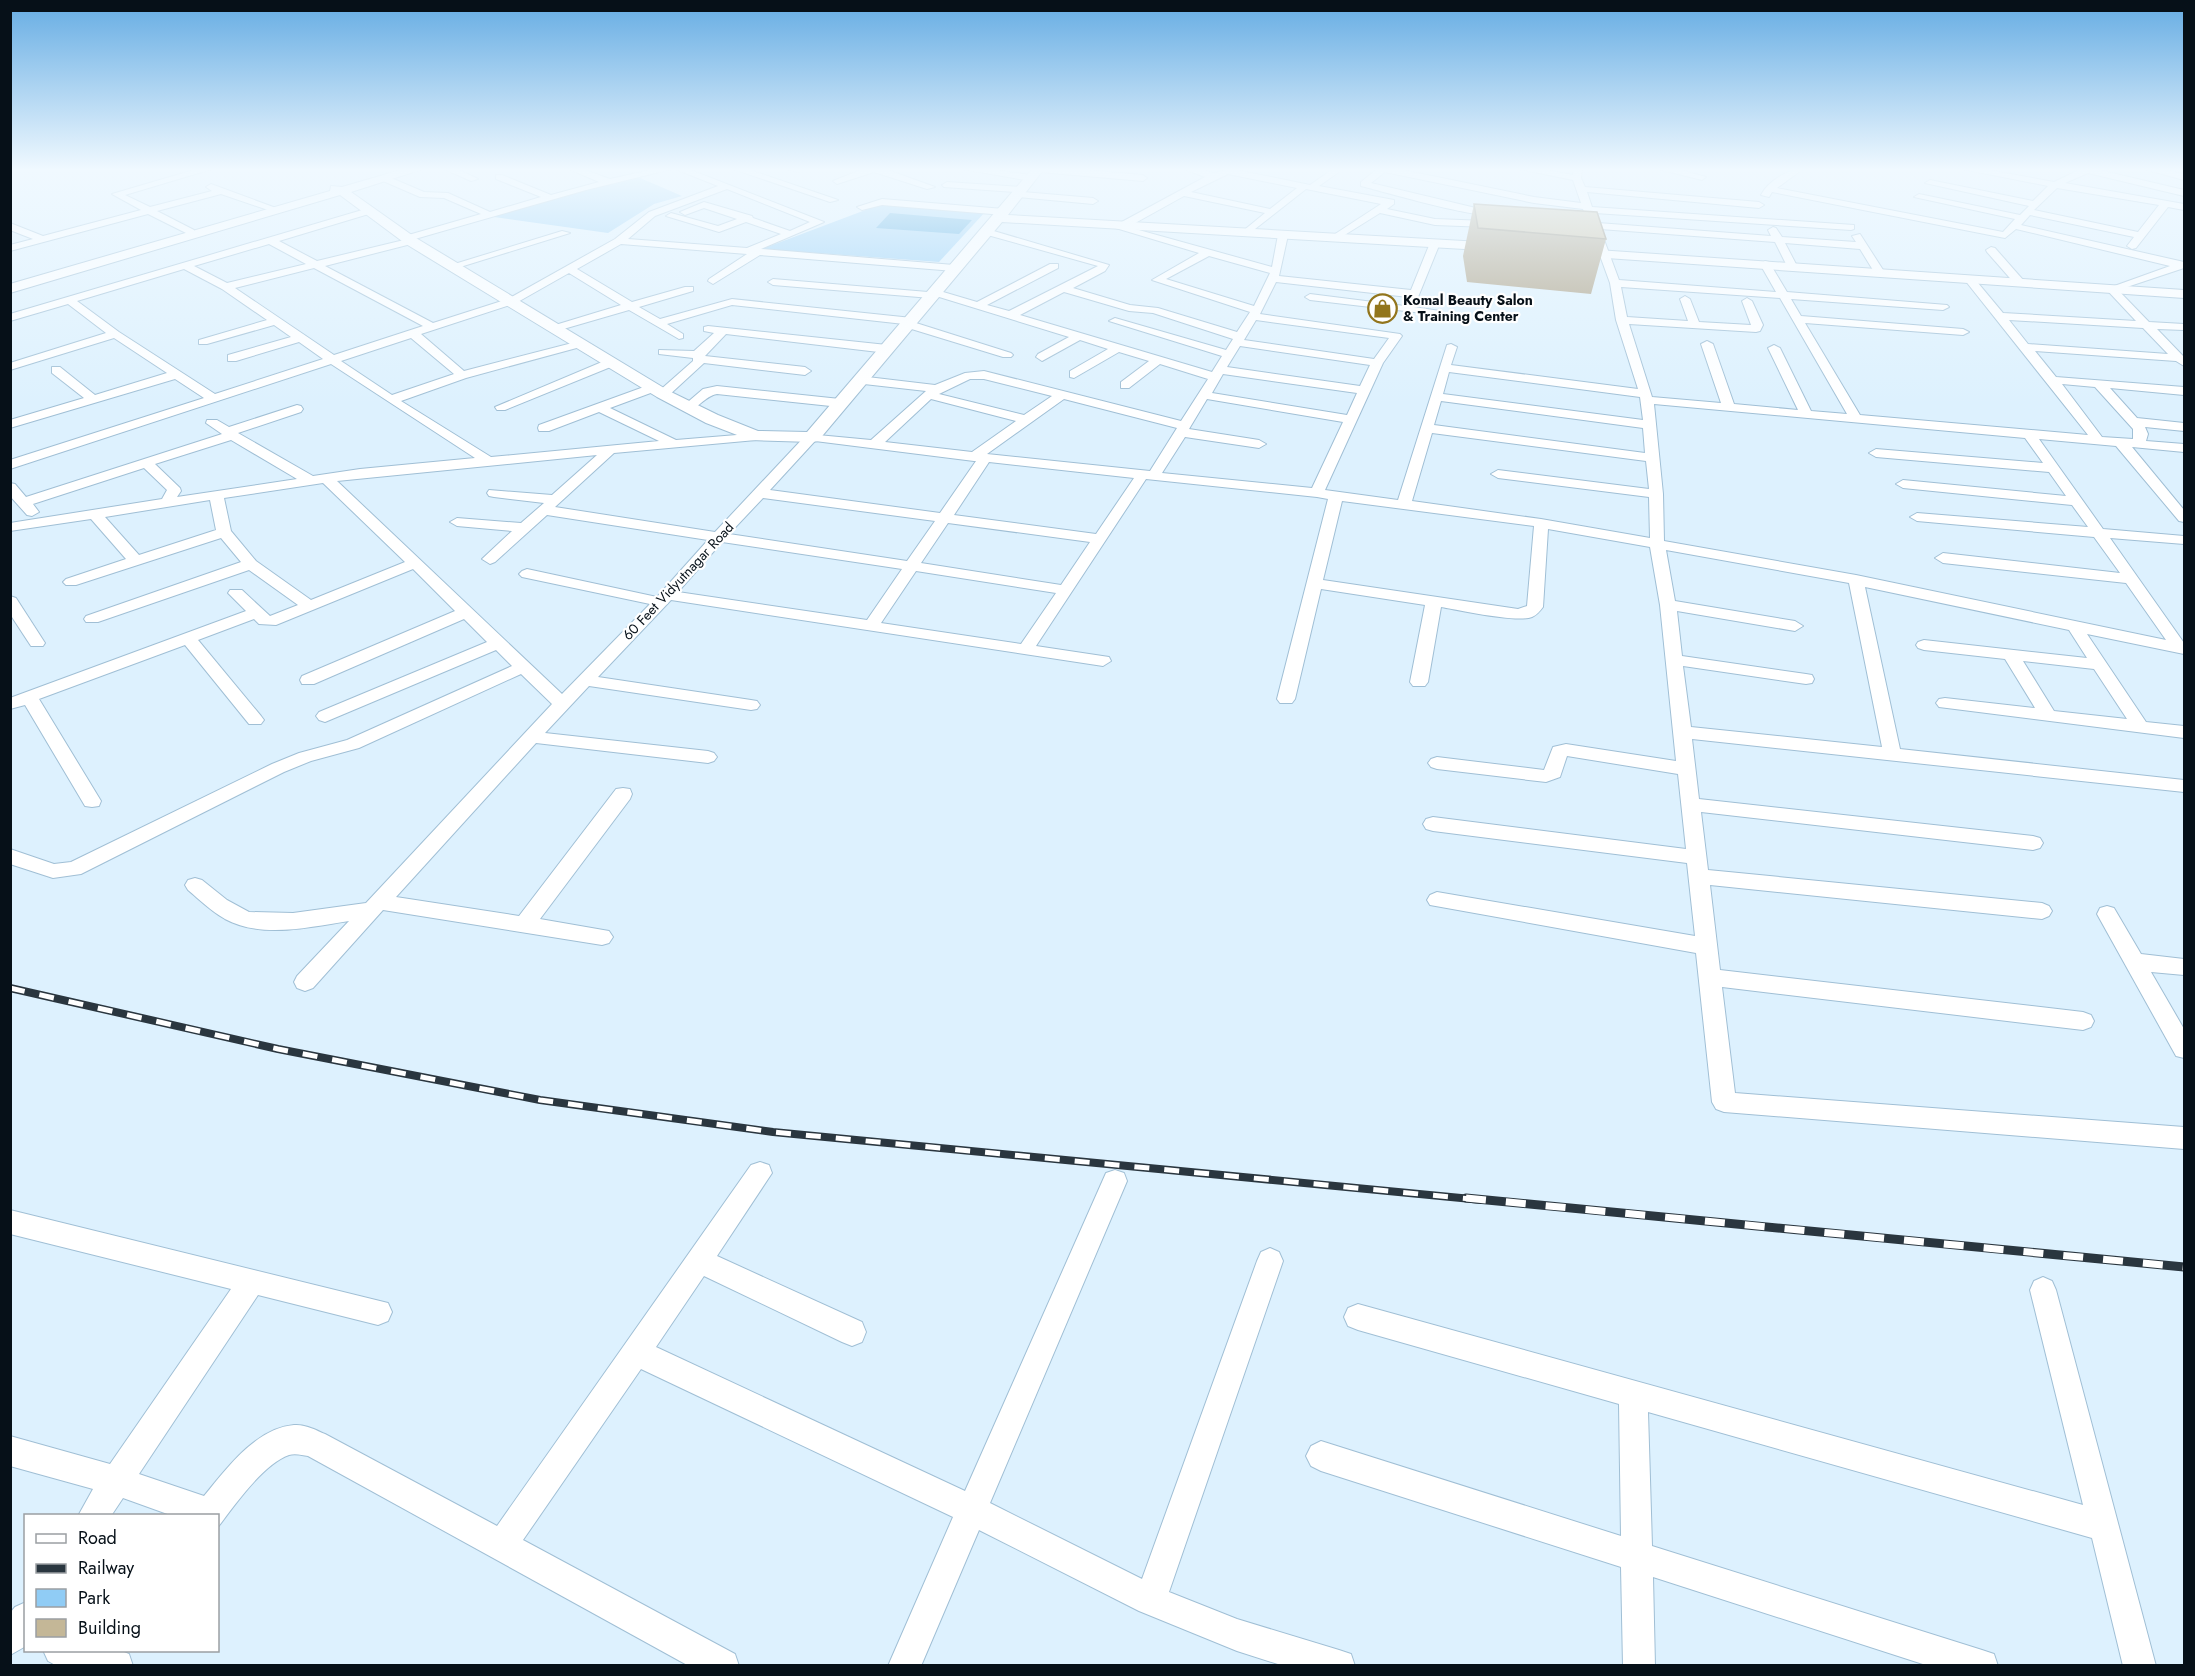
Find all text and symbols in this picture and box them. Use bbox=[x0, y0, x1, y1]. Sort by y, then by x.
place label: Komal Beauty Salon & Training Center bbox=[1403, 290, 1533, 326]
shop icon: Komal Beauty Salon & Training Center bbox=[1366, 292, 1398, 324]
street label: 60 Feet Vidyutnagar Road bbox=[618, 518, 738, 644]
legend bbox=[24, 1514, 219, 1652]
text: Road bbox=[78, 1525, 117, 1551]
text: Railway bbox=[78, 1555, 134, 1581]
text: Park bbox=[78, 1585, 110, 1611]
text: Building bbox=[78, 1615, 141, 1641]

